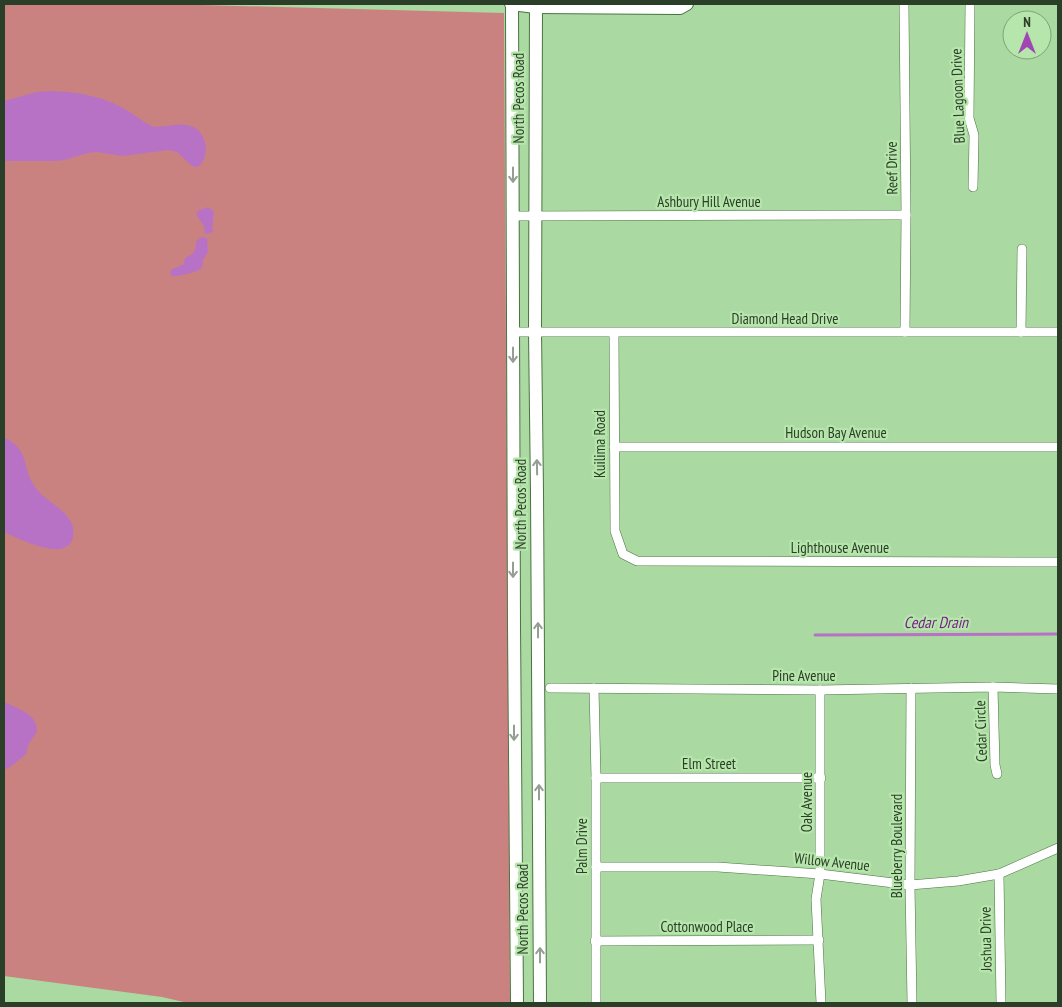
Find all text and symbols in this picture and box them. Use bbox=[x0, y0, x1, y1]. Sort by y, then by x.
north arrow bbox=[1002, 10, 1052, 60]
text: N bbox=[1023, 13, 1031, 31]
street label: Blue Lagoon Drive bbox=[946, 48, 969, 144]
street label: North Pecos Road bbox=[509, 53, 528, 143]
street label: Reef Drive bbox=[882, 141, 901, 195]
one-way arrow bbox=[508, 166, 518, 183]
street label: Ashbury Hill Avenue bbox=[657, 192, 761, 211]
street label: Diamond Head Drive bbox=[732, 309, 838, 328]
one-way arrow bbox=[508, 346, 518, 363]
street label: Kuilima Road bbox=[590, 410, 609, 478]
street label: Hudson Bay Avenue bbox=[785, 423, 887, 442]
street label: North Pecos Road bbox=[511, 459, 530, 549]
one-way arrow bbox=[532, 459, 542, 476]
street label: Lighthouse Avenue bbox=[791, 538, 889, 557]
one-way arrow bbox=[508, 562, 518, 578]
water label: Cedar Drain bbox=[904, 612, 969, 632]
one-way arrow bbox=[533, 622, 543, 638]
street label: Pine Avenue bbox=[772, 666, 836, 685]
street label: Cedar Circle bbox=[970, 700, 991, 762]
one-way arrow bbox=[509, 724, 519, 740]
street label: Elm Street bbox=[682, 754, 736, 773]
street label: Oak Avenue bbox=[797, 772, 816, 832]
one-way arrow bbox=[534, 784, 544, 800]
street label: Blueberry Boulevard bbox=[887, 794, 906, 898]
street label: Palm Drive bbox=[572, 818, 591, 874]
street label: Willow Avenue bbox=[793, 848, 871, 875]
street label: North Pecos Road bbox=[513, 864, 532, 954]
street label: Joshua Drive bbox=[975, 906, 996, 973]
street label: Cottonwood Place bbox=[660, 917, 754, 936]
one-way arrow bbox=[535, 947, 545, 963]

